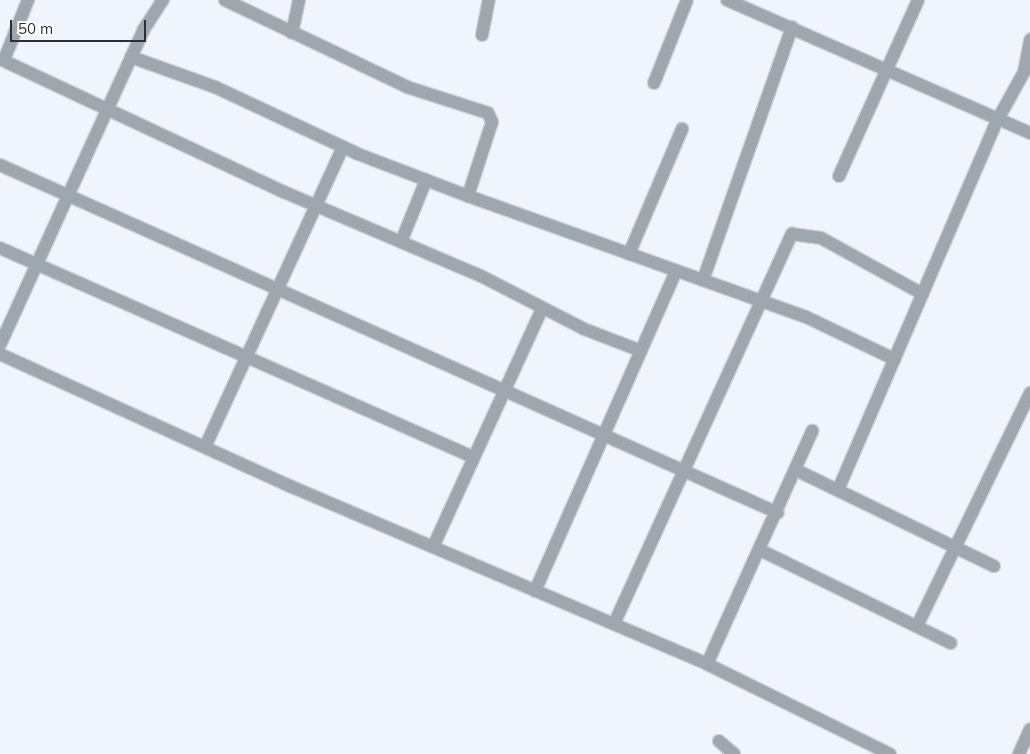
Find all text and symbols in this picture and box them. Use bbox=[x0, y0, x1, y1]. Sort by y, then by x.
scale bar bbox=[12, 10, 149, 42]
text: 50 m bbox=[18, 19, 53, 38]

